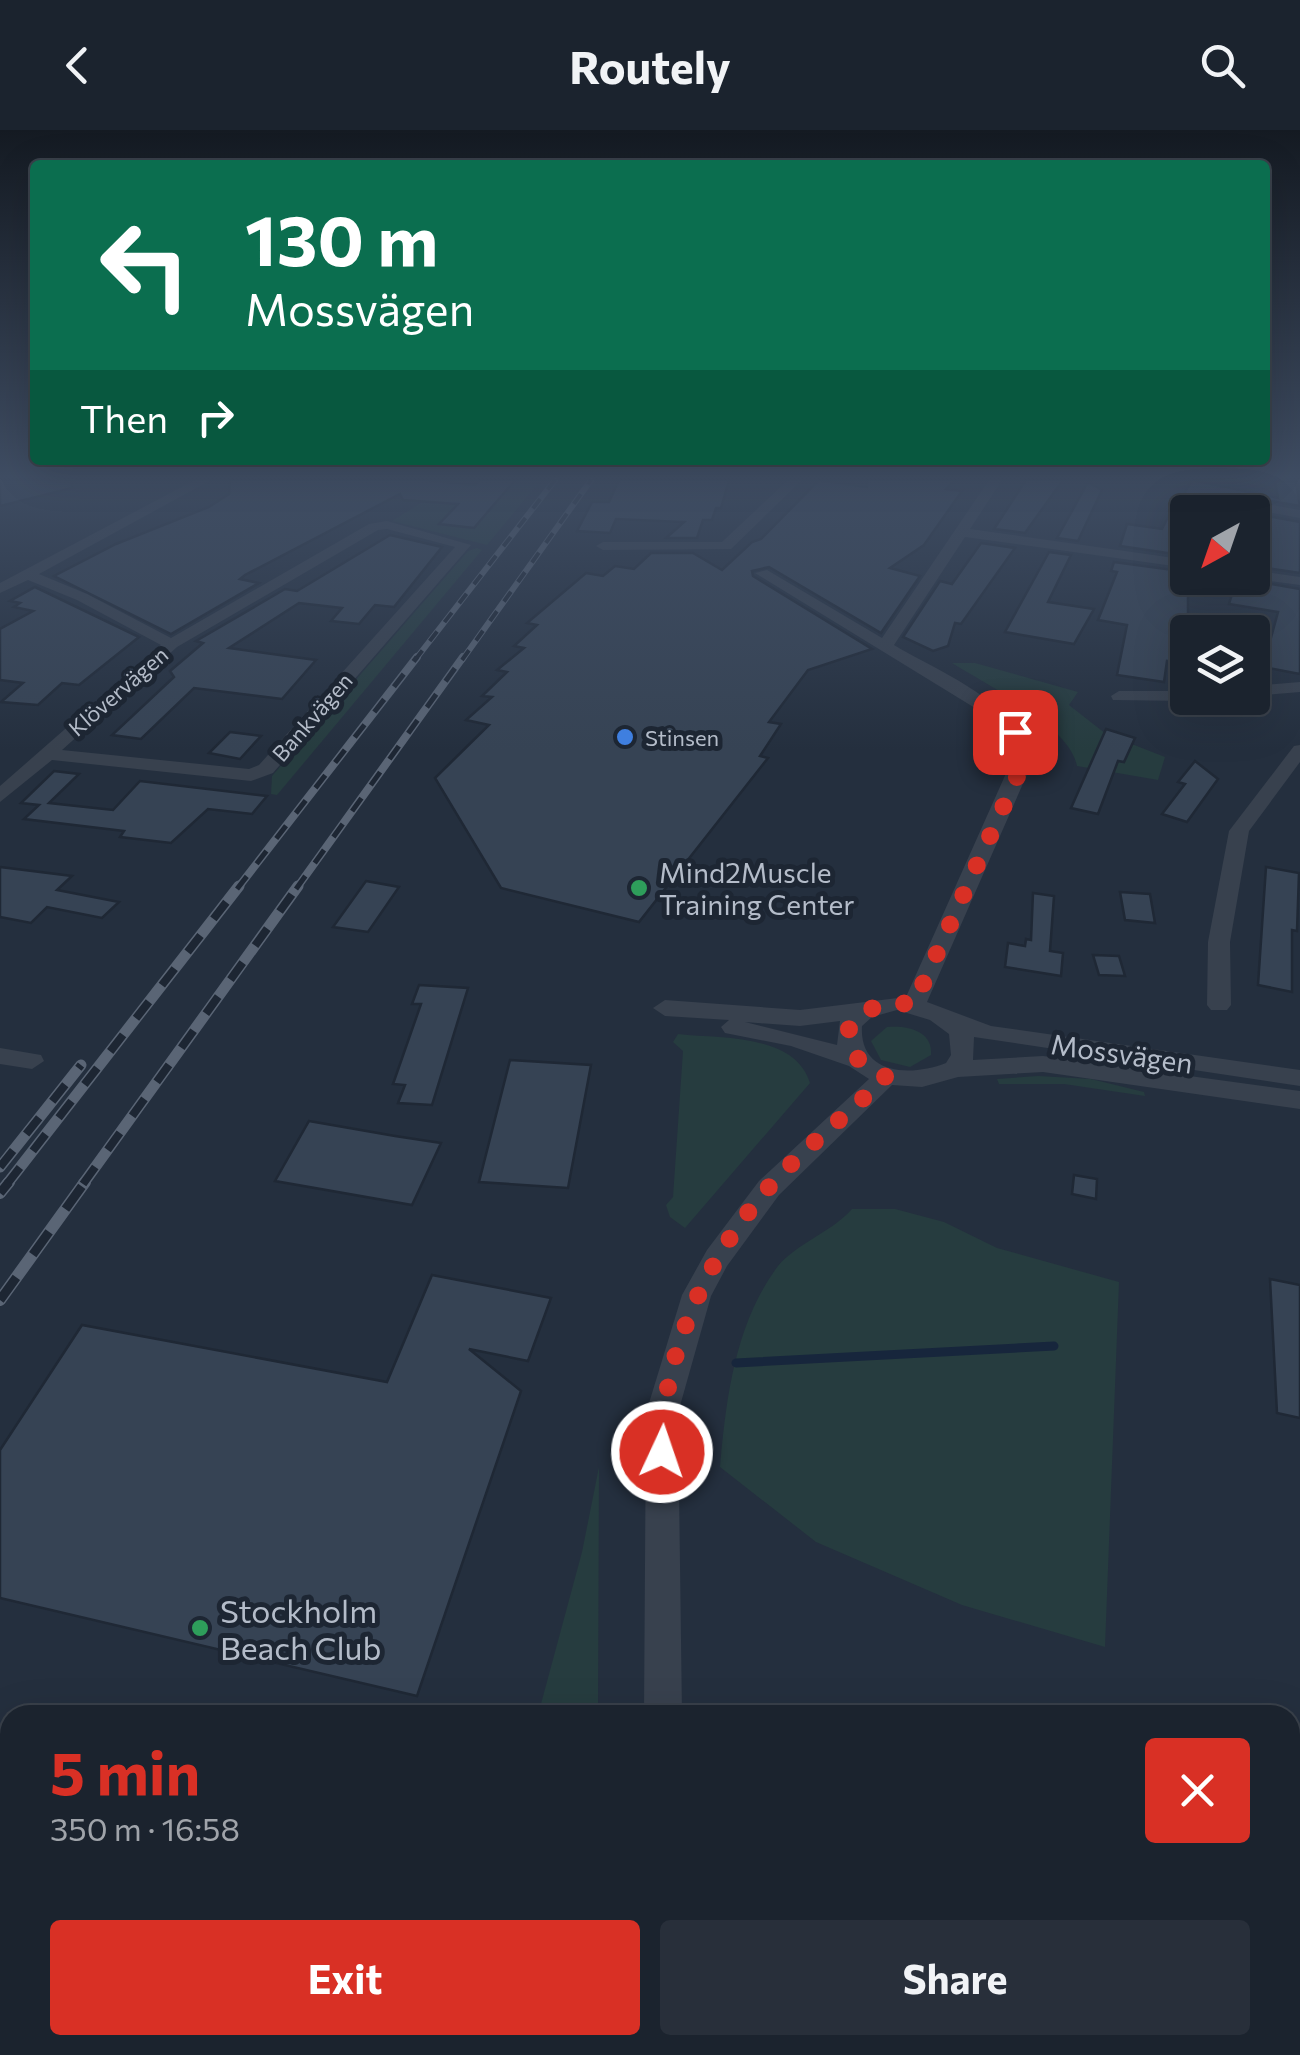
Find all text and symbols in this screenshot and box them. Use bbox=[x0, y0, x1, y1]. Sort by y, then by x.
icon: back bbox=[50, 38, 105, 93]
text: Routely bbox=[569, 38, 731, 93]
icon: search bbox=[1195, 38, 1250, 93]
text: 130 m bbox=[245, 195, 438, 280]
icon: left bbox=[80, 200, 210, 330]
text: Mossvägen bbox=[245, 280, 474, 335]
icon: right bbox=[188, 390, 243, 445]
text: Then bbox=[80, 394, 168, 441]
north arrow bbox=[1170, 495, 1270, 595]
map controls bbox=[1170, 495, 1270, 715]
button: layers bbox=[1170, 615, 1270, 715]
street label: Klövervägen bbox=[63, 641, 173, 741]
street label: Bankvägen bbox=[266, 667, 358, 767]
pin bbox=[973, 690, 1058, 775]
icon: arrive bbox=[988, 705, 1043, 760]
place label: Stinsen bbox=[645, 724, 719, 751]
marker: Stinsen bbox=[614, 726, 636, 748]
place label: Mind2Muscle Training Center bbox=[659, 855, 854, 921]
marker: Mind2Muscle Training Center bbox=[628, 877, 650, 899]
street label: Mossvägen bbox=[1049, 1026, 1195, 1080]
position arrow bbox=[610, 1400, 714, 1504]
place label: Stockholm Beach Club bbox=[220, 1590, 381, 1667]
marker: Stockholm Beach Club bbox=[189, 1617, 211, 1639]
text: 5 min bbox=[50, 1734, 200, 1807]
button: close bbox=[1145, 1738, 1250, 1843]
text: 350 m · 16:58 bbox=[50, 1808, 240, 1848]
button: Exit bbox=[50, 1920, 640, 2035]
button: Share bbox=[660, 1920, 1250, 2035]

